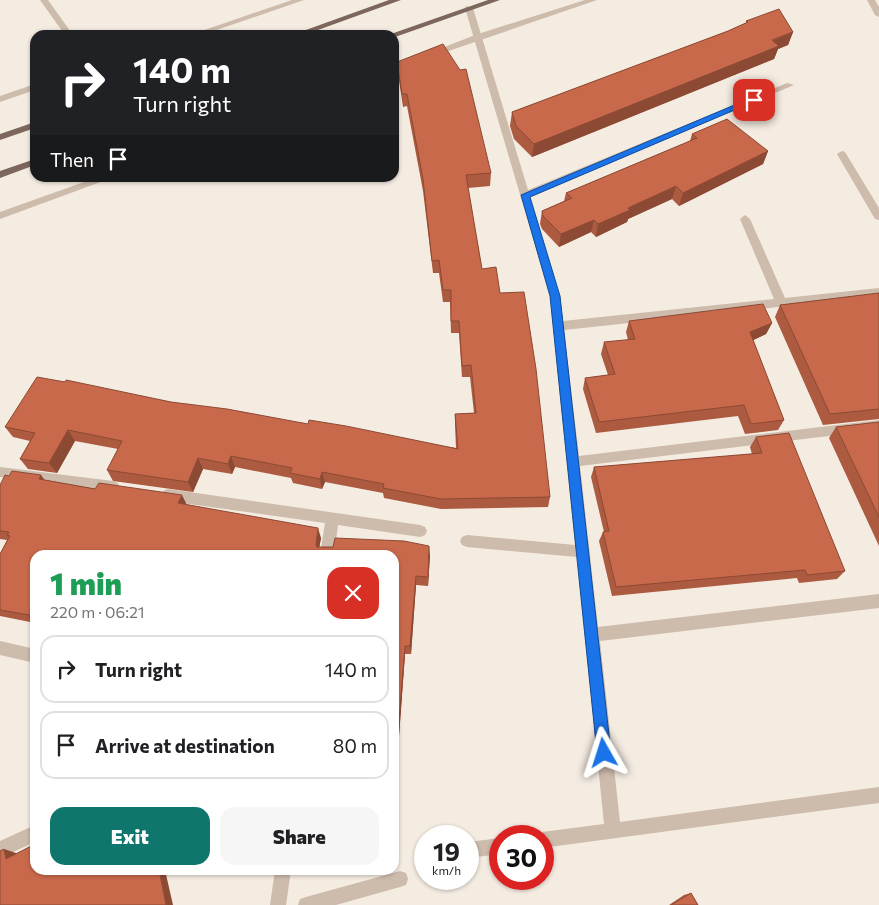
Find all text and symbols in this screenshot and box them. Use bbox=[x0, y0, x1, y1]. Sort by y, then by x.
text: 140 m bbox=[133, 47, 231, 90]
icon: right bbox=[50, 50, 115, 115]
pin bbox=[733, 79, 775, 121]
icon: arrive bbox=[740, 86, 768, 114]
text: Turn right bbox=[133, 90, 231, 117]
icon: arrive bbox=[104, 145, 132, 173]
text: Then bbox=[50, 148, 94, 171]
text: 1 min bbox=[50, 564, 122, 601]
button: close bbox=[327, 567, 379, 619]
text: 220 m · 06:21 bbox=[50, 602, 145, 621]
icon: right bbox=[52, 655, 80, 683]
text: Turn right bbox=[95, 658, 182, 681]
text: 140 m bbox=[325, 658, 377, 681]
position arrow bbox=[577, 726, 629, 778]
icon: arrive bbox=[52, 731, 80, 759]
text: Arrive at destination bbox=[95, 734, 275, 757]
text: 80 m bbox=[333, 734, 377, 757]
button: Exit bbox=[50, 807, 210, 865]
button: Share bbox=[220, 807, 379, 865]
speed limit sign: 30 bbox=[489, 825, 554, 890]
text: 19 bbox=[433, 836, 460, 866]
text: km/h bbox=[432, 863, 461, 877]

